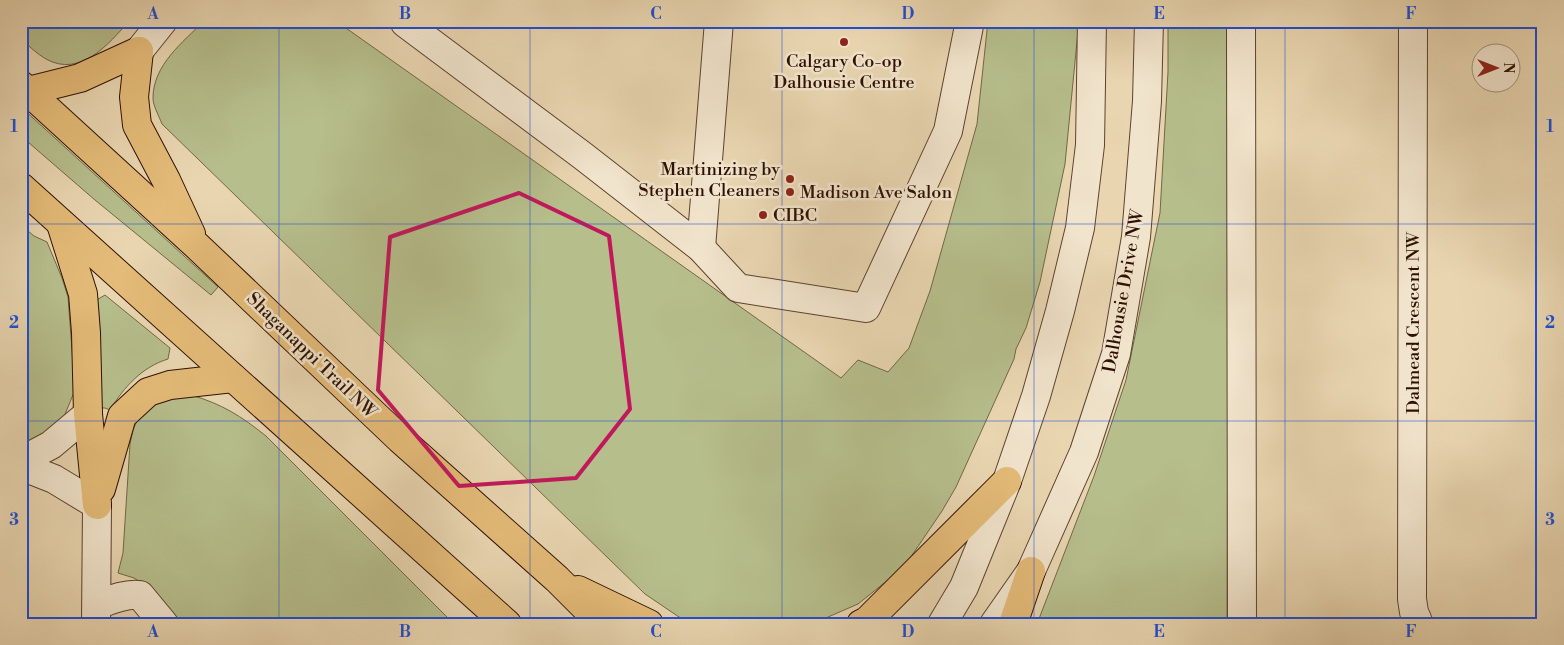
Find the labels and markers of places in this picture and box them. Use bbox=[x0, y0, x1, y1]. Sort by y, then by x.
marker: Calgary Co-op Dalhousie Centre bbox=[838, 36, 850, 48]
place label: Calgary Co-op Dalhousie Centre bbox=[773, 50, 915, 94]
place label: Martinizing by Stephen Cleaners bbox=[638, 158, 780, 202]
marker: Martinizing by Stephen Cleaners bbox=[784, 173, 796, 185]
place label: Madison Ave Salon bbox=[800, 181, 952, 204]
marker: Madison Ave Salon bbox=[784, 186, 796, 198]
place label: CIBC bbox=[773, 204, 817, 227]
marker: CIBC bbox=[757, 209, 769, 221]

